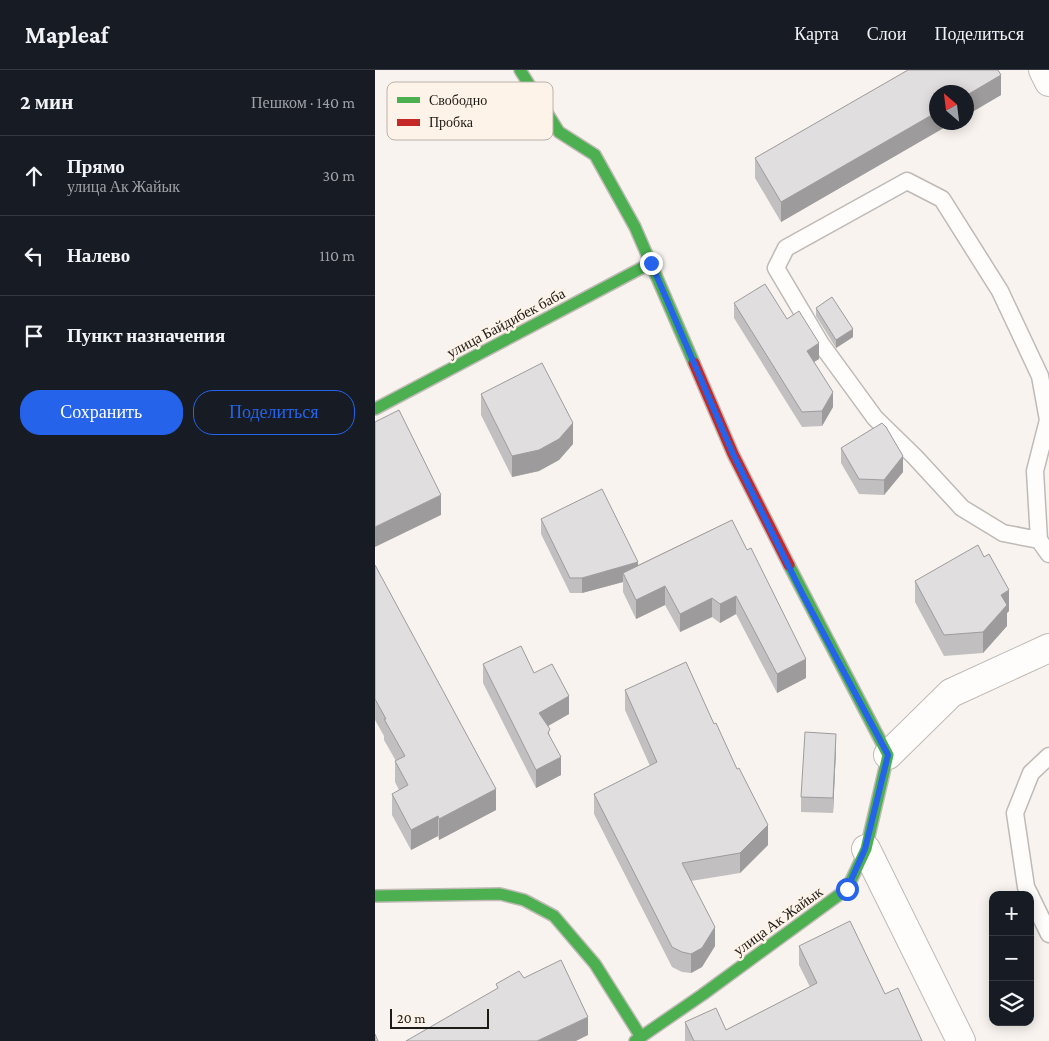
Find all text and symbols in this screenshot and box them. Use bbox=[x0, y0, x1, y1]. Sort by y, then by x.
text: Mapleaf bbox=[25, 21, 108, 48]
text: Карта bbox=[794, 24, 839, 44]
text: Слои bbox=[867, 24, 906, 44]
text: Поделиться bbox=[934, 24, 1024, 44]
legend bbox=[387, 82, 553, 140]
north arrow bbox=[929, 85, 974, 130]
text: 2 мин bbox=[20, 90, 73, 114]
text: Свободно bbox=[429, 92, 487, 108]
text: Пешком · 140 m bbox=[251, 94, 355, 111]
text: Пробка bbox=[429, 114, 474, 130]
text: Прямо bbox=[67, 156, 125, 177]
icon: ahead bbox=[20, 162, 48, 190]
text: 30 m bbox=[323, 167, 355, 184]
text: улица Ак Жайык bbox=[67, 178, 180, 195]
icon: left bbox=[20, 242, 48, 270]
text: Налево bbox=[67, 245, 130, 266]
text: 110 m bbox=[319, 247, 355, 264]
route end bbox=[640, 252, 663, 275]
street label: улица Байдибек баба bbox=[444, 285, 568, 361]
icon: arrive bbox=[20, 322, 48, 350]
text: Пункт назначения bbox=[67, 325, 225, 346]
button: Сохранить bbox=[20, 390, 183, 435]
button: Поделиться bbox=[193, 390, 355, 435]
route start bbox=[836, 878, 859, 901]
street label: улица Ак Жайык bbox=[730, 883, 826, 959]
map controls bbox=[989, 891, 1034, 1026]
button: + bbox=[989, 891, 1034, 936]
button: − bbox=[989, 936, 1034, 981]
button: layers bbox=[989, 981, 1034, 1026]
scale bar bbox=[390, 1006, 489, 1029]
text: 20 m bbox=[397, 1010, 425, 1026]

